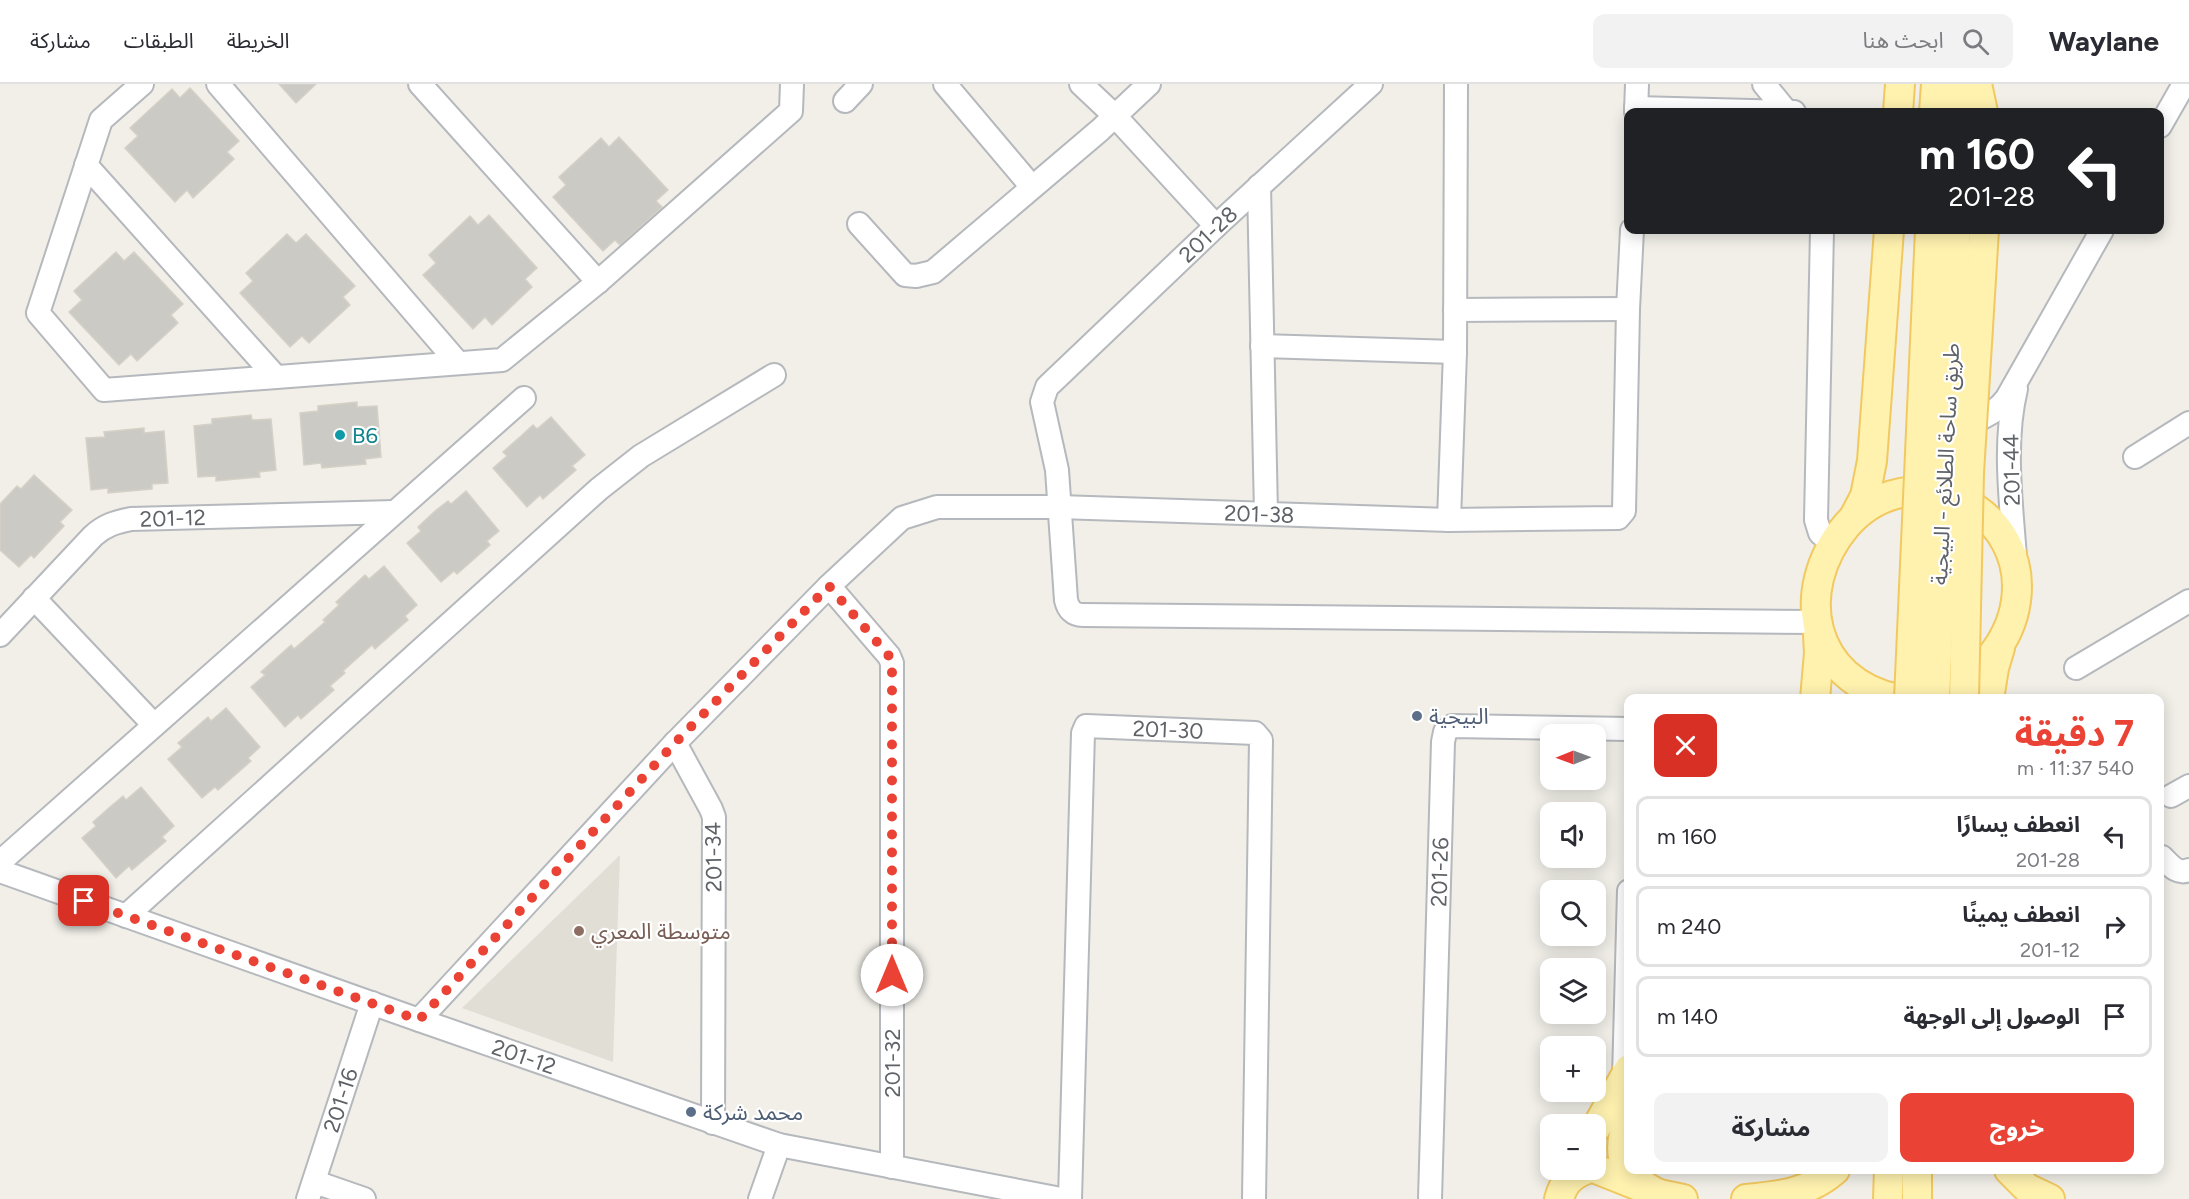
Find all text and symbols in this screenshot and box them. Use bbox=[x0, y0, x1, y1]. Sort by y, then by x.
search box bbox=[1593, 14, 2013, 68]
text: Waylane bbox=[2049, 24, 2159, 58]
icon: search bbox=[1959, 25, 1992, 58]
text: ابحث هنا bbox=[1862, 27, 1944, 54]
text: مشاركة bbox=[30, 28, 91, 53]
text: الطبقات bbox=[124, 28, 194, 53]
text: الخريطة bbox=[227, 28, 290, 53]
text: 160 m bbox=[1919, 129, 2035, 180]
icon: left bbox=[2056, 132, 2134, 210]
text: 201-28 bbox=[1949, 180, 2035, 213]
street label: 201-28 bbox=[1173, 200, 1243, 268]
street label: طريق ساحة الطلائع - البيجية bbox=[1926, 342, 1968, 586]
place label: B6 bbox=[352, 422, 378, 449]
marker: B6 bbox=[333, 428, 347, 442]
street label: 201-44 bbox=[1997, 434, 2026, 506]
street label: 201-38 bbox=[1224, 500, 1295, 529]
street label: 201-12 bbox=[140, 504, 206, 533]
place label: البيجية bbox=[1429, 703, 1489, 730]
marker: البيجية bbox=[1410, 709, 1424, 723]
text: 7 دقيقة bbox=[2015, 712, 2134, 755]
button: close bbox=[1654, 714, 1717, 777]
street label: 201-30 bbox=[1132, 715, 1204, 745]
north arrow bbox=[1540, 724, 1606, 790]
map controls bbox=[1540, 724, 1606, 1180]
text: 540 m · 11:37 bbox=[2017, 756, 2134, 780]
button: sound bbox=[1540, 802, 1606, 868]
text: انعطف يسارًا bbox=[1957, 811, 2080, 838]
icon: left bbox=[2098, 820, 2131, 853]
street label: 201-34 bbox=[699, 822, 728, 892]
text: 160 m bbox=[1657, 823, 1717, 850]
street label: 201-26 bbox=[1425, 837, 1454, 907]
text: 201-28 bbox=[2016, 848, 2080, 872]
pin bbox=[58, 875, 109, 926]
button: search bbox=[1540, 880, 1606, 946]
icon: arrive bbox=[67, 884, 100, 917]
text: انعطف يمينًا bbox=[1962, 901, 2080, 928]
icon: right bbox=[2098, 910, 2131, 943]
text: 240 m bbox=[1657, 913, 1721, 940]
place label: متوسطة المعري bbox=[591, 918, 731, 948]
marker: متوسطة المعري bbox=[572, 924, 586, 938]
text: 201-12 bbox=[2020, 938, 2080, 962]
position arrow bbox=[860, 943, 924, 1007]
button: layers bbox=[1540, 958, 1606, 1024]
icon: arrive bbox=[2098, 1000, 2131, 1033]
text: 140 m bbox=[1657, 1003, 1718, 1030]
text: الوصول إلى الوجهة bbox=[1903, 1003, 2080, 1030]
street label: 201-32 bbox=[879, 1029, 906, 1097]
street label: 201-12 bbox=[488, 1033, 560, 1081]
button: + bbox=[1540, 1036, 1606, 1102]
street label: 201-16 bbox=[318, 1065, 364, 1136]
button: مشاركة bbox=[1654, 1093, 1888, 1162]
button: خروج bbox=[1900, 1093, 2134, 1162]
place label: محمد شركة bbox=[703, 1099, 803, 1126]
marker: محمد شركة bbox=[684, 1105, 698, 1119]
button: − bbox=[1540, 1114, 1606, 1180]

